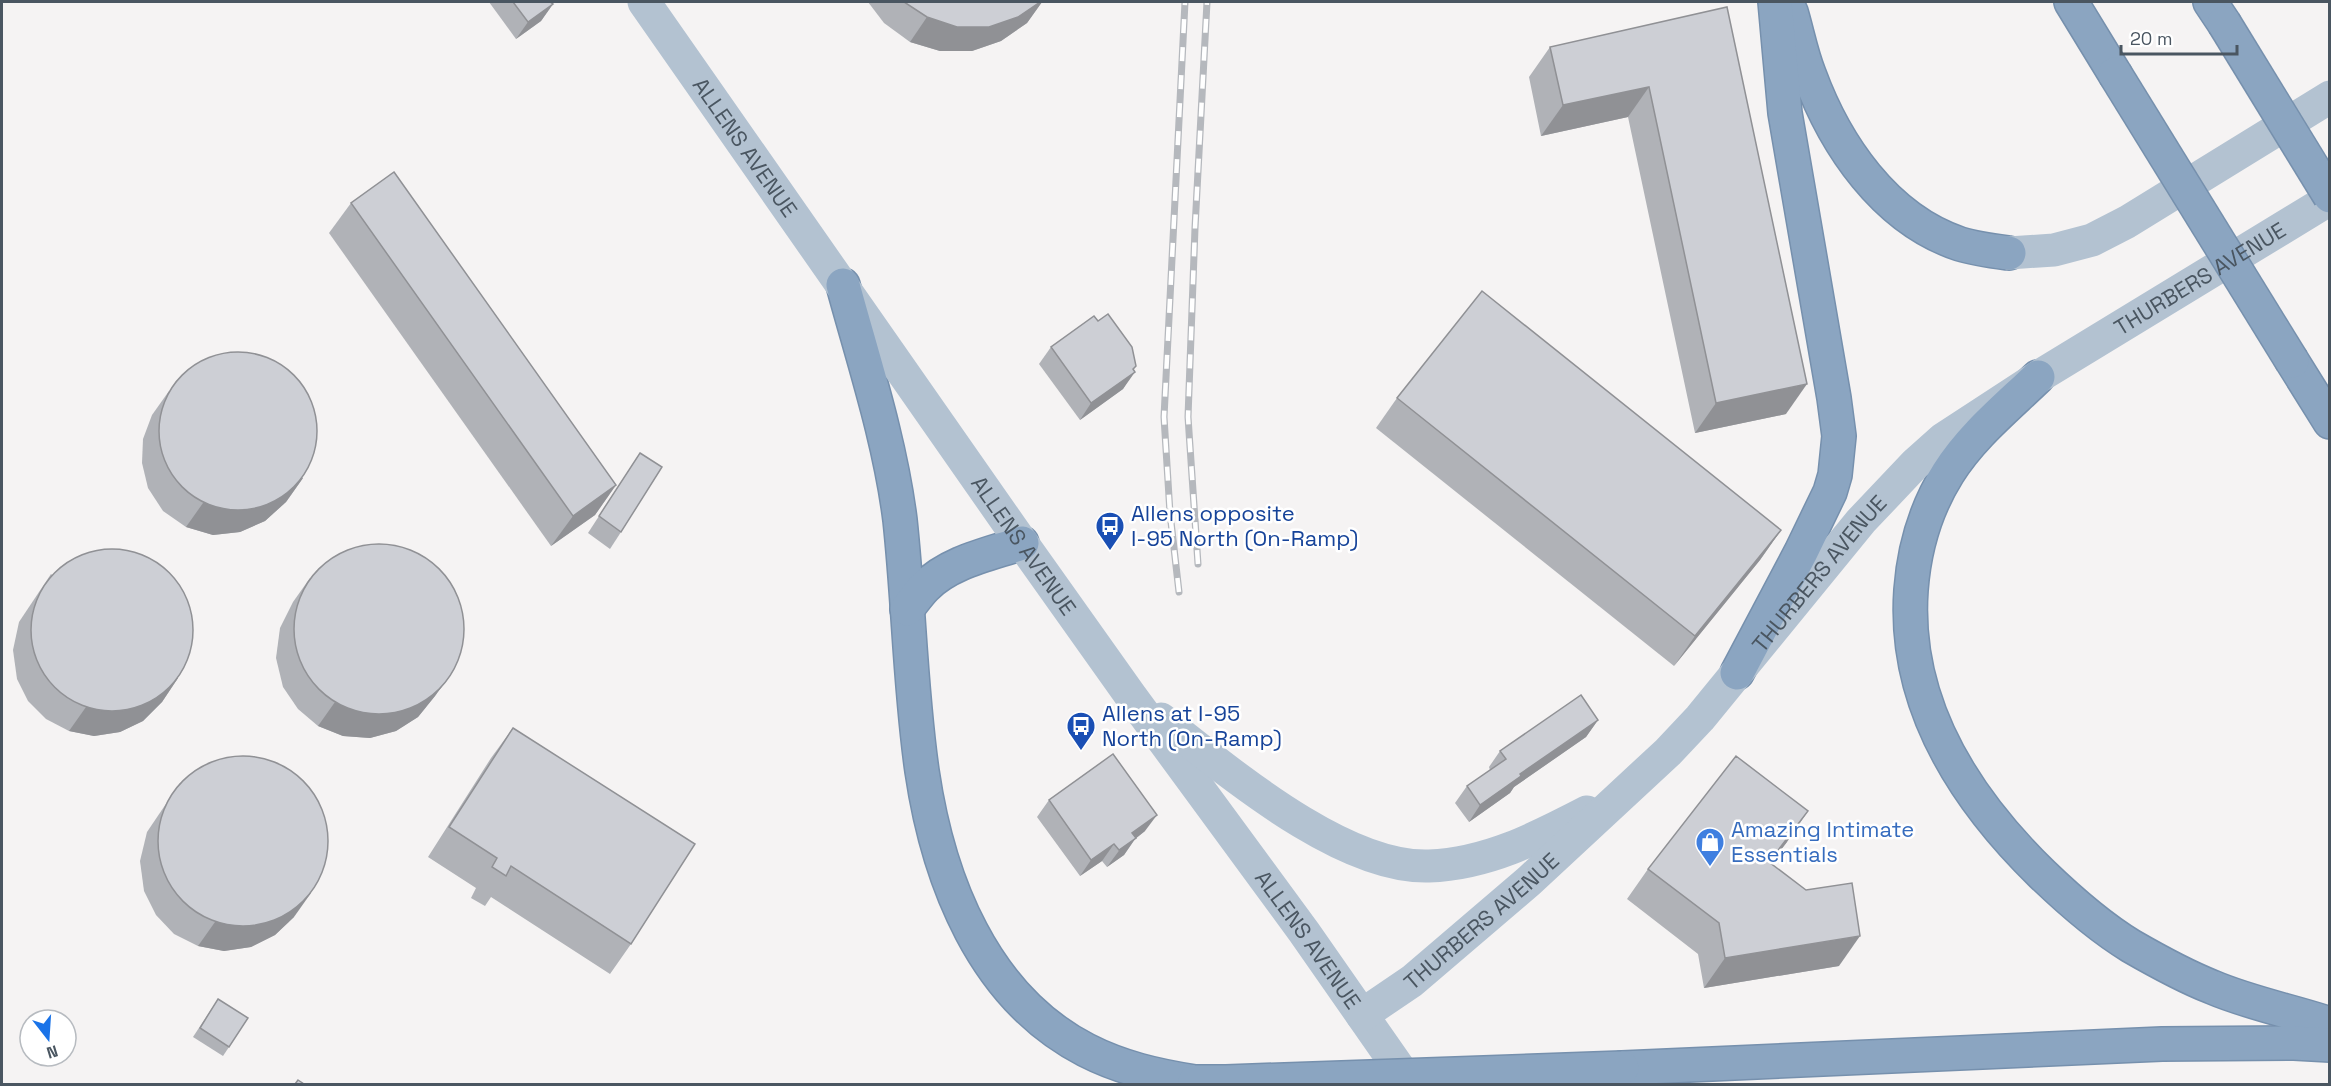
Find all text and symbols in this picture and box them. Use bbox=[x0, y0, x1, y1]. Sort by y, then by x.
scale bar bbox=[2121, 18, 2236, 56]
text: 20 m bbox=[2130, 27, 2173, 50]
street label: ALLENS AVENUE bbox=[687, 72, 804, 222]
street label: THURBERS AVENUE bbox=[2109, 215, 2291, 341]
street label: ALLENS AVENUE bbox=[965, 470, 1083, 620]
street label: THURBERS AVENUE bbox=[1746, 489, 1892, 658]
place label: Allens opposite I-95 North (On-Ramp) bbox=[1131, 499, 1358, 552]
bus stop icon: Allens opposite I-95 North (On-Ramp) bbox=[1094, 510, 1126, 552]
place label: Allens at I-95 North (On-Ramp) bbox=[1102, 699, 1282, 752]
bus stop icon: Allens at I-95 North (On-Ramp) bbox=[1065, 710, 1097, 752]
place label: Amazing Intimate Essentials bbox=[1731, 815, 1914, 868]
shop icon: Amazing Intimate Essentials bbox=[1694, 826, 1726, 868]
street label: THURBERS AVENUE bbox=[1398, 847, 1565, 996]
street label: ALLENS AVENUE bbox=[1249, 864, 1367, 1014]
north arrow bbox=[18, 1008, 78, 1068]
text: N bbox=[44, 1040, 60, 1063]

